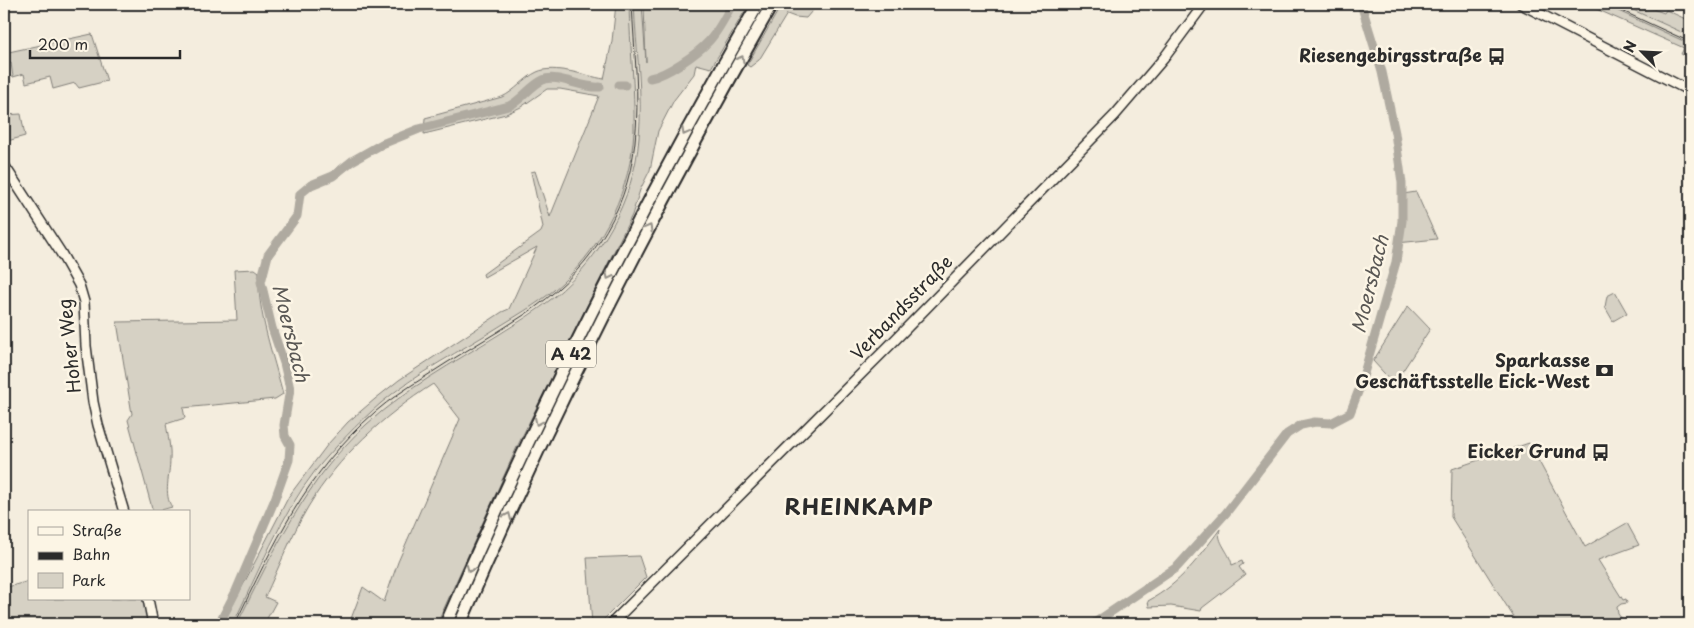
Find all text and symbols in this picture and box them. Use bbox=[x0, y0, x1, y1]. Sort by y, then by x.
scale bar bbox=[30, 28, 180, 60]
north arrow bbox=[1616, 28, 1666, 78]
text: 200 m bbox=[38, 32, 88, 55]
text: N bbox=[1618, 37, 1642, 56]
place label: Riesengebirgsstraße bbox=[1299, 41, 1482, 68]
bus stop icon: Riesengebirgsstraße bbox=[1486, 46, 1506, 66]
one-way arrow bbox=[735, 55, 745, 64]
one-way arrow bbox=[681, 127, 691, 136]
one-way arrow bbox=[642, 224, 652, 233]
water label: Moersbach bbox=[1343, 231, 1395, 336]
street label: Verbandsstraße bbox=[844, 248, 958, 366]
one-way arrow bbox=[605, 271, 616, 280]
water label: Moersbach bbox=[266, 281, 318, 386]
street label: Hoher Weg bbox=[50, 298, 87, 395]
road number: A 42 bbox=[546, 340, 596, 368]
place label: Sparkasse Geschäftsstelle Eick-West bbox=[1355, 346, 1591, 394]
bank icon: Sparkasse Geschäftsstelle Eick-West bbox=[1594, 361, 1614, 381]
one-way arrow bbox=[533, 417, 544, 426]
place label: Eicker Grund bbox=[1467, 437, 1586, 464]
bus stop icon: Eicker Grund bbox=[1590, 442, 1610, 462]
district label: RHEINKAMP bbox=[784, 489, 934, 522]
legend bbox=[28, 510, 190, 600]
one-way arrow bbox=[502, 512, 513, 521]
text: Straße bbox=[72, 518, 122, 541]
text: Bahn bbox=[72, 542, 110, 565]
one-way arrow bbox=[465, 564, 476, 573]
text: Park bbox=[72, 568, 106, 591]

